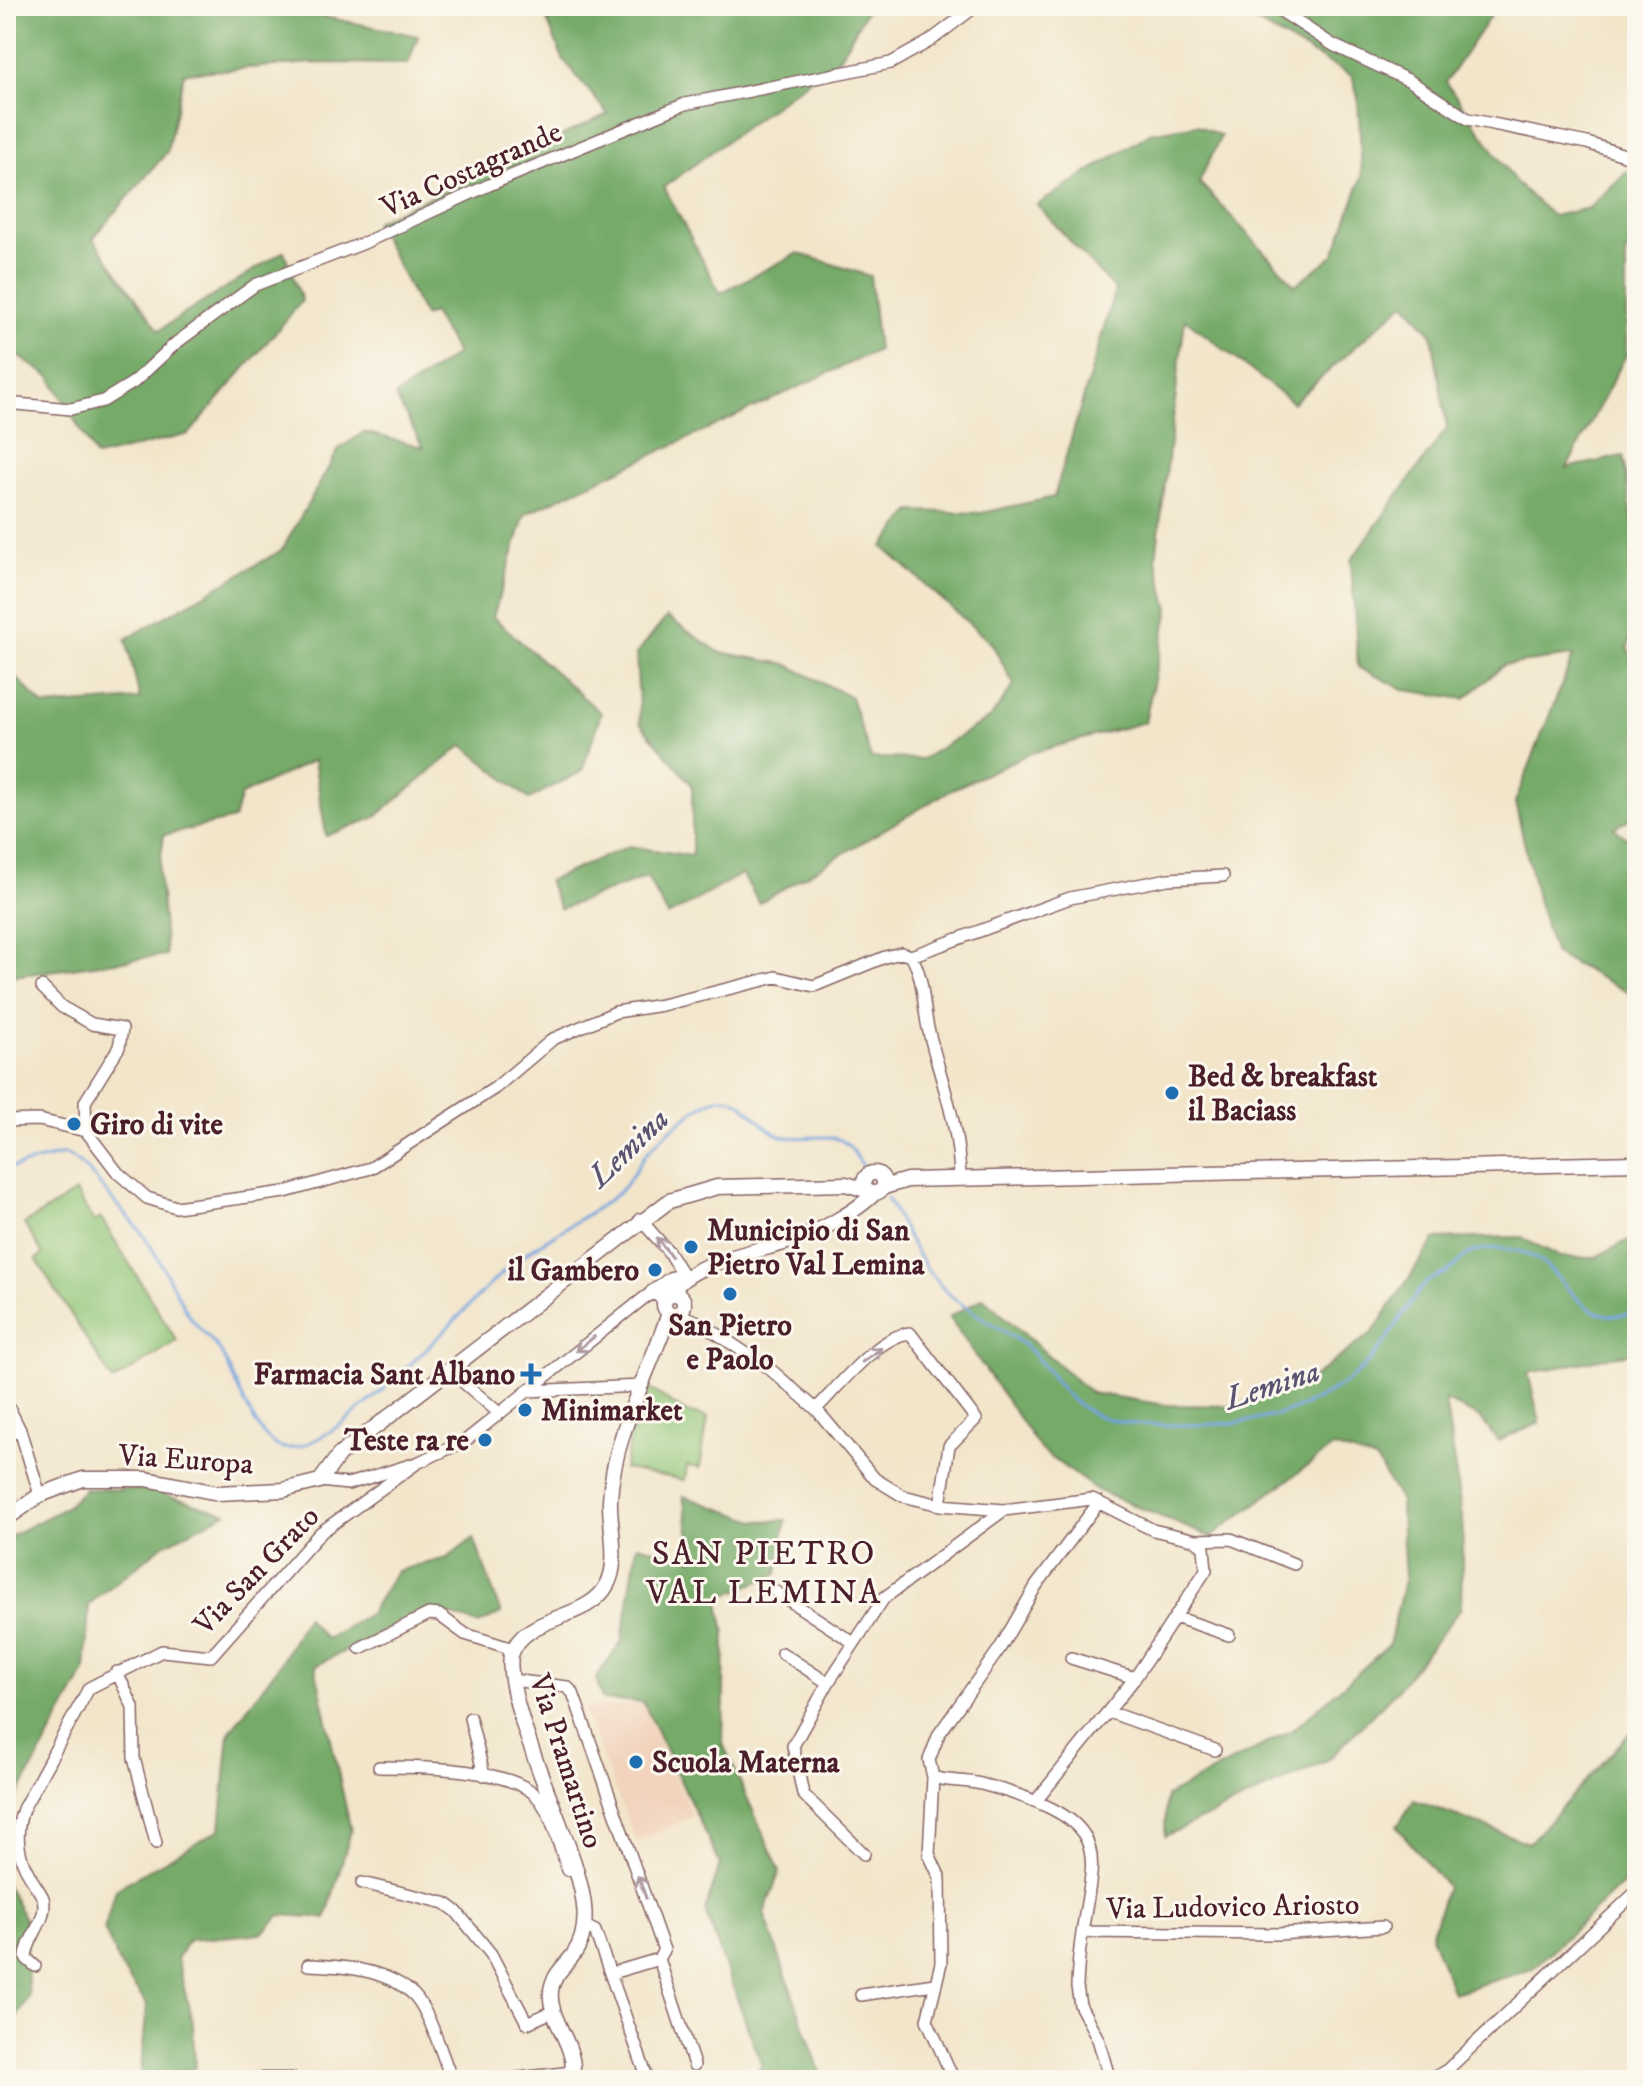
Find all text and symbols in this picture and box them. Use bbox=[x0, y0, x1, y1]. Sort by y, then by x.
street label: Via Costagrande bbox=[375, 114, 568, 227]
place label: Bed & breakfast il Baciass bbox=[1188, 1059, 1378, 1130]
marker: Bed & breakfast il Baciass bbox=[1163, 1084, 1181, 1102]
water label: Lemina bbox=[579, 1100, 678, 1198]
place label: Giro di vite bbox=[90, 1107, 223, 1144]
marker: Giro di vite bbox=[65, 1115, 83, 1133]
place label: Municipio di San Pietro Val Lemina bbox=[707, 1213, 926, 1284]
one-way arrow bbox=[655, 1237, 673, 1258]
marker: Municipio di San Pietro Val Lemina bbox=[682, 1238, 700, 1256]
place label: il Gambero bbox=[507, 1253, 639, 1290]
marker: il Gambero bbox=[646, 1261, 664, 1279]
marker: San Pietro e Paolo bbox=[721, 1285, 739, 1303]
place label: San Pietro e Paolo bbox=[668, 1308, 792, 1379]
one-way arrow bbox=[575, 1336, 596, 1353]
one-way arrow bbox=[861, 1346, 882, 1363]
water label: Lemina bbox=[1218, 1352, 1325, 1421]
place label: Farmacia Sant Albano bbox=[253, 1357, 515, 1394]
marker: Farmacia Sant Albano bbox=[522, 1365, 540, 1383]
place label: Minimarket bbox=[541, 1393, 683, 1430]
marker: Minimarket bbox=[516, 1401, 534, 1419]
place label: Teste ra re bbox=[343, 1423, 470, 1460]
marker: Teste ra re bbox=[476, 1431, 494, 1449]
street label: Via Europa bbox=[116, 1437, 255, 1484]
street label: Via San Grato bbox=[186, 1499, 328, 1644]
district label: SAN PIETRO VAL LEMINA bbox=[645, 1533, 882, 1614]
street label: Via Pramartino bbox=[520, 1669, 611, 1853]
place label: Scuola Materna bbox=[652, 1745, 841, 1782]
marker: Scuola Materna bbox=[627, 1753, 645, 1771]
one-way arrow bbox=[633, 1874, 648, 1899]
street label: Via Ludovico Ariosto bbox=[1105, 1887, 1360, 1928]

